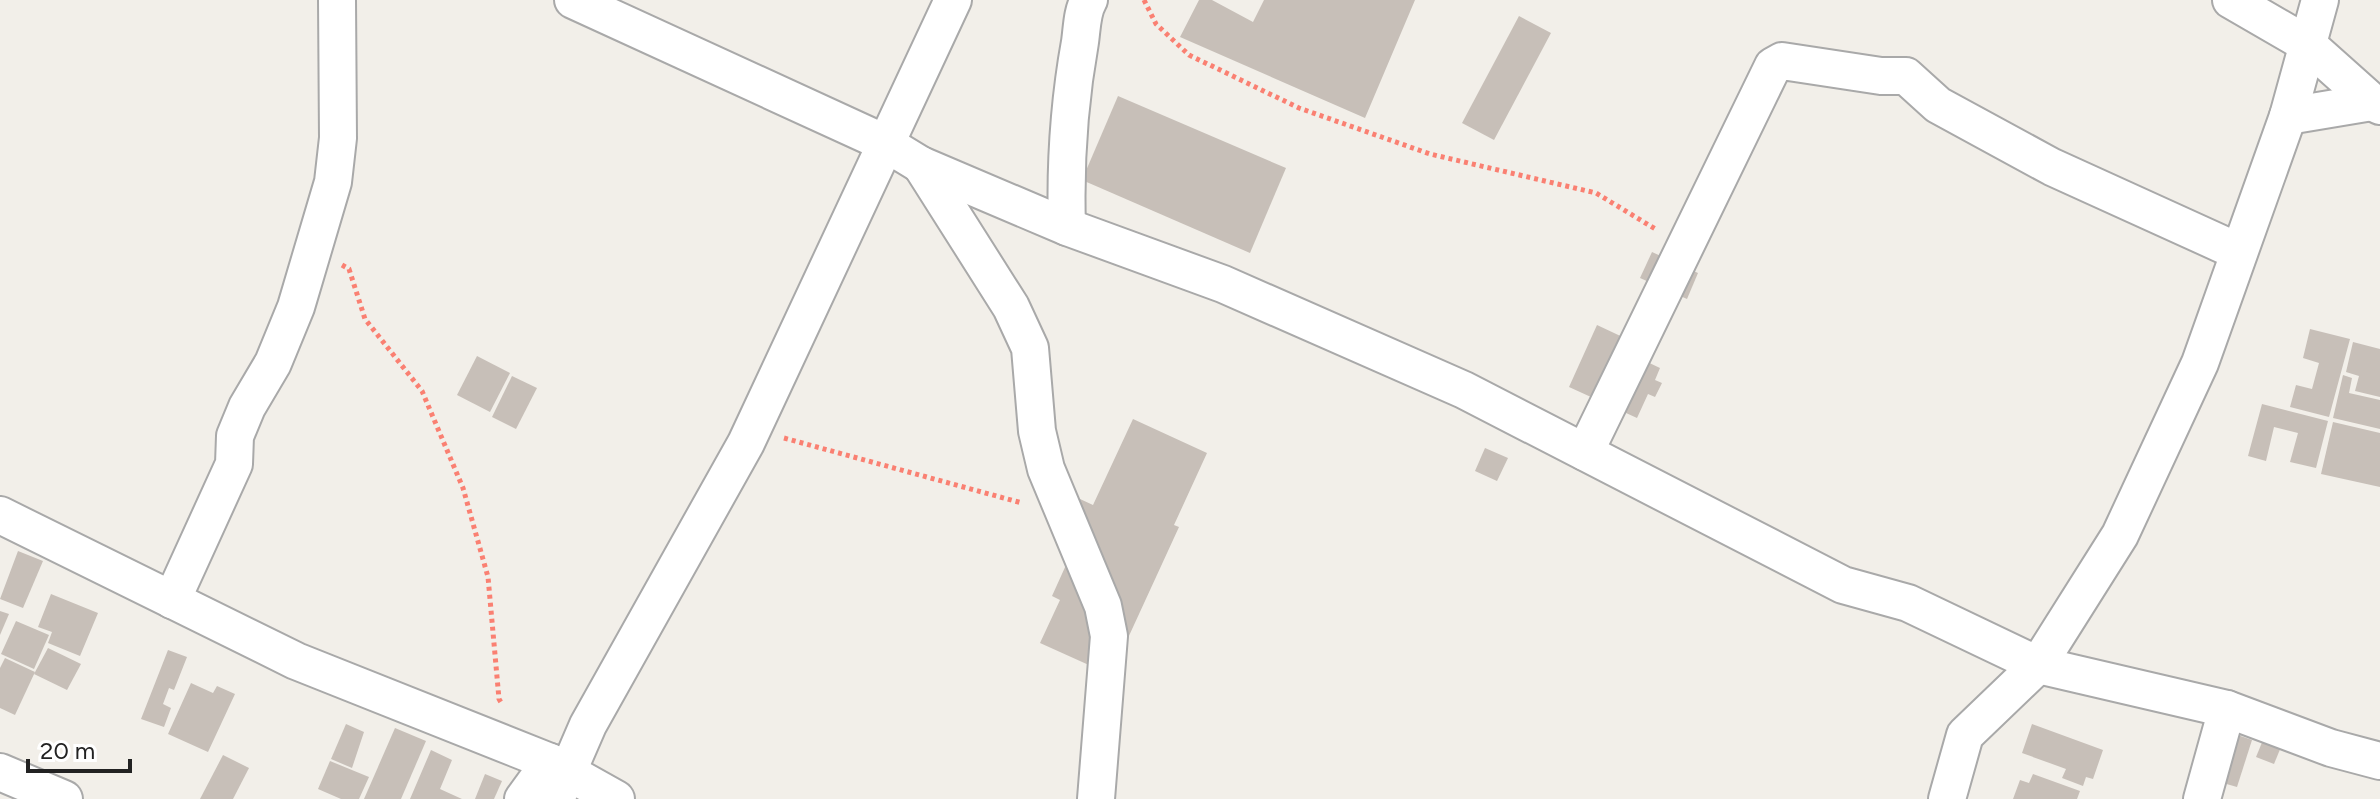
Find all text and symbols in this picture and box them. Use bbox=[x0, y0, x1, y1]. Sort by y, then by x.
scale bar bbox=[28, 723, 130, 773]
text: 20 m bbox=[40, 736, 95, 765]

